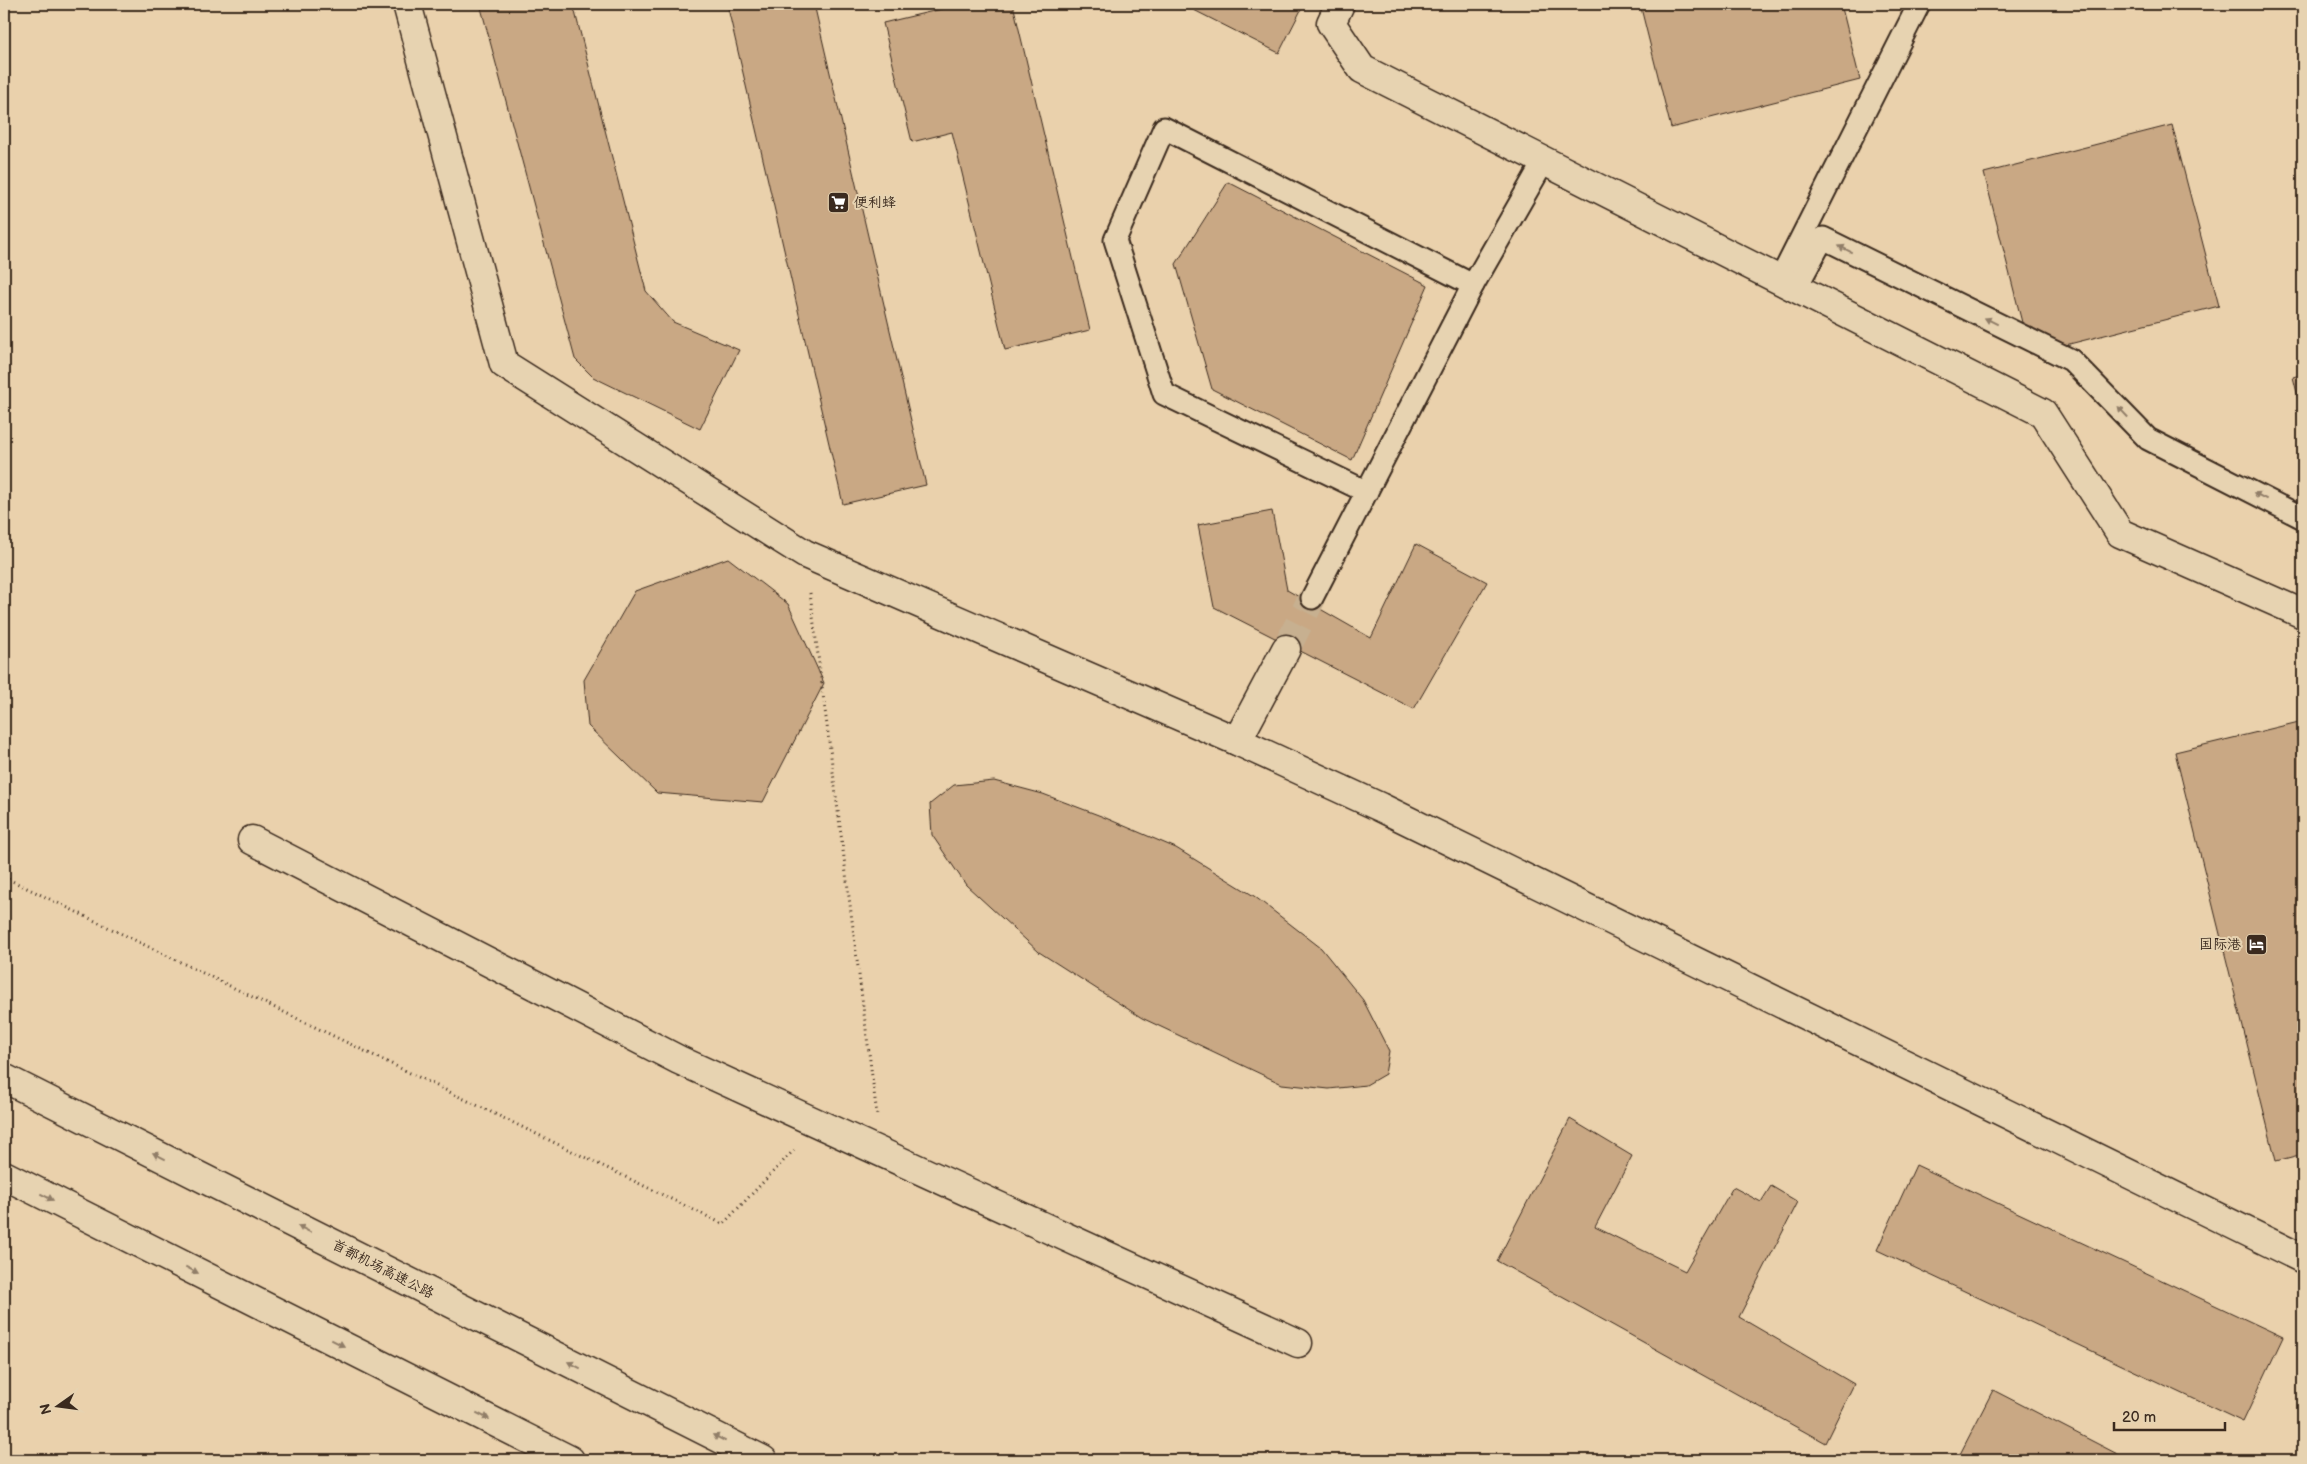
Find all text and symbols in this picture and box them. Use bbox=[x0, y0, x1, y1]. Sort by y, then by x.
supermarket icon: 便利蜂 bbox=[826, 190, 850, 214]
place label: 便利蜂 bbox=[854, 194, 896, 211]
one-way arrow bbox=[1838, 245, 1853, 253]
one-way arrow bbox=[1984, 317, 1998, 325]
one-way arrow bbox=[2117, 407, 2129, 419]
one-way arrow bbox=[2253, 492, 2267, 500]
hotel icon: 国际港 bbox=[2245, 932, 2269, 956]
place label: 国际港 bbox=[2199, 936, 2241, 953]
one-way arrow bbox=[152, 1152, 166, 1160]
one-way arrow bbox=[40, 1193, 54, 1201]
one-way arrow bbox=[297, 1225, 311, 1233]
street label: 首都机场高速公路 bbox=[329, 1236, 437, 1302]
one-way arrow bbox=[185, 1266, 200, 1274]
one-way arrow bbox=[330, 1339, 345, 1347]
one-way arrow bbox=[567, 1361, 581, 1369]
north arrow bbox=[32, 1382, 82, 1432]
scale bar bbox=[2114, 1399, 2226, 1431]
text: N bbox=[36, 1402, 55, 1416]
text: 20 m bbox=[2122, 1408, 2156, 1427]
one-way arrow bbox=[475, 1412, 490, 1420]
one-way arrow bbox=[712, 1434, 727, 1442]

